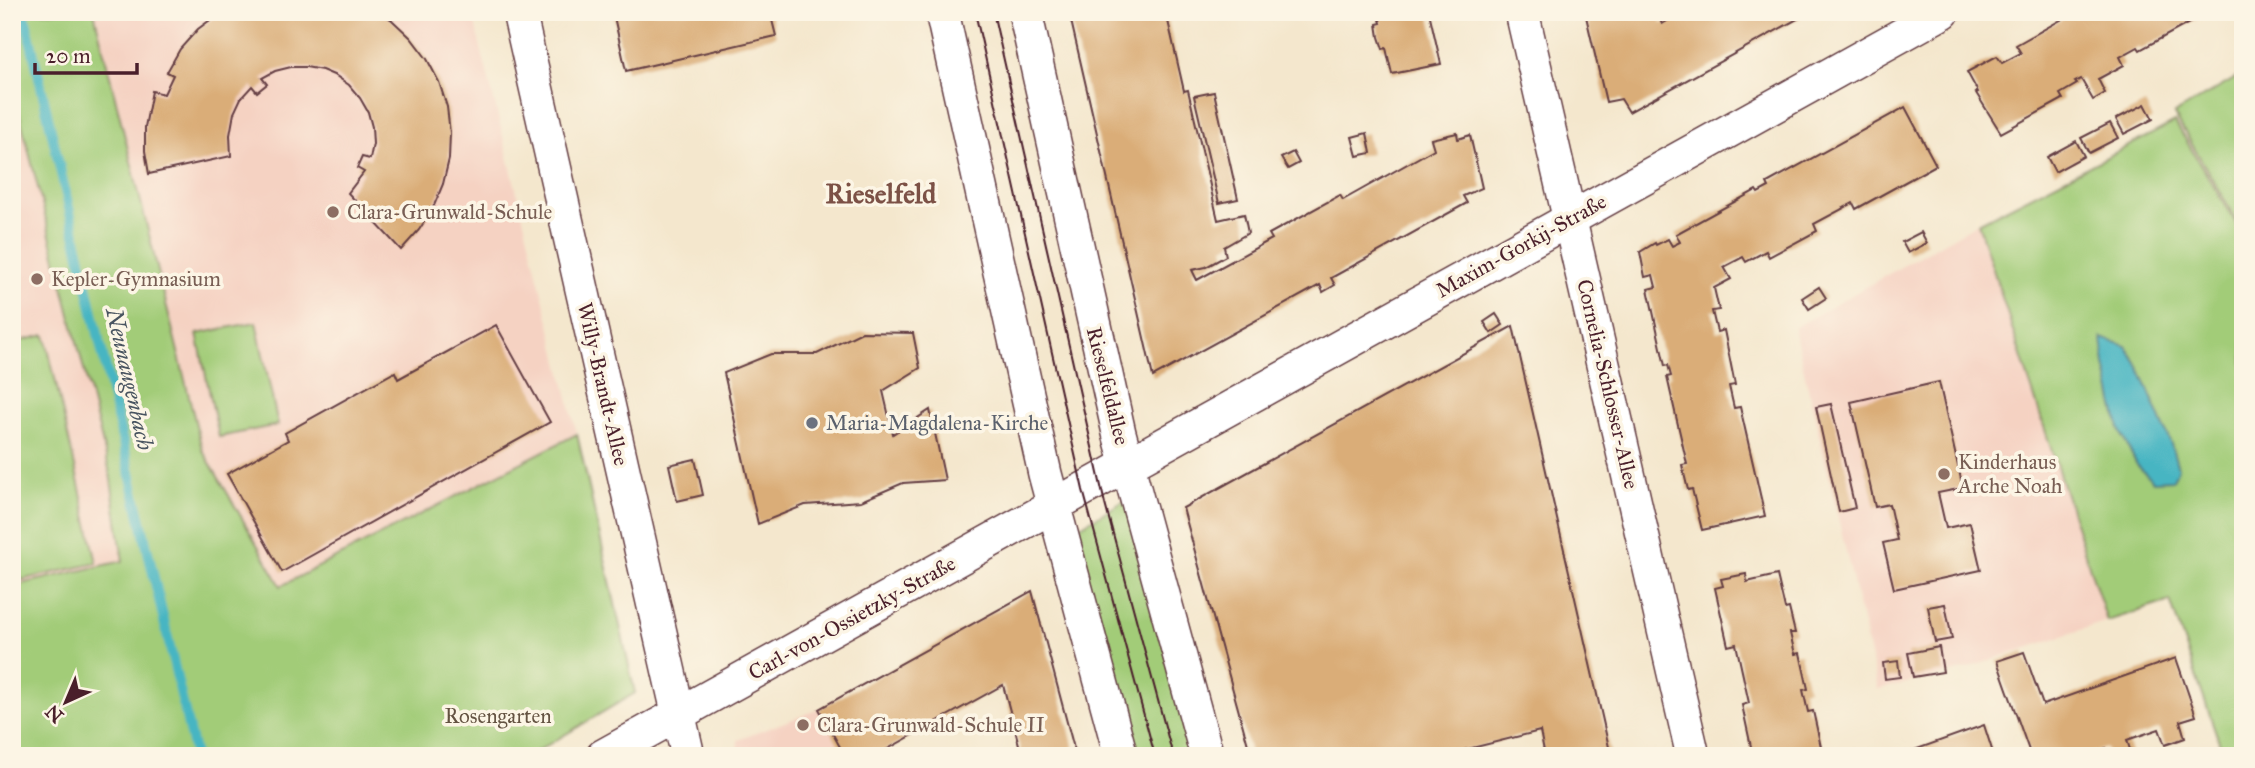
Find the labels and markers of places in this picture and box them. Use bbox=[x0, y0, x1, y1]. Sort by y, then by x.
place label: Clara-Grunwald-Schule bbox=[347, 199, 553, 225]
marker: Clara-Grunwald-Schule bbox=[325, 204, 341, 220]
place label: Kepler-Gymnasium bbox=[51, 266, 221, 292]
marker: Kepler-Gymnasium bbox=[29, 271, 45, 287]
place label: Maria-Magdalena-Kirche bbox=[826, 410, 1049, 436]
marker: Maria-Magdalena-Kirche bbox=[804, 415, 820, 431]
place label: Kinderhaus Arche Noah bbox=[1957, 449, 2063, 499]
marker: Kinderhaus Arche Noah bbox=[1936, 466, 1952, 482]
place label: Clara-Grunwald-Schule II bbox=[817, 712, 1045, 738]
marker: Clara-Grunwald-Schule II bbox=[795, 717, 811, 733]

